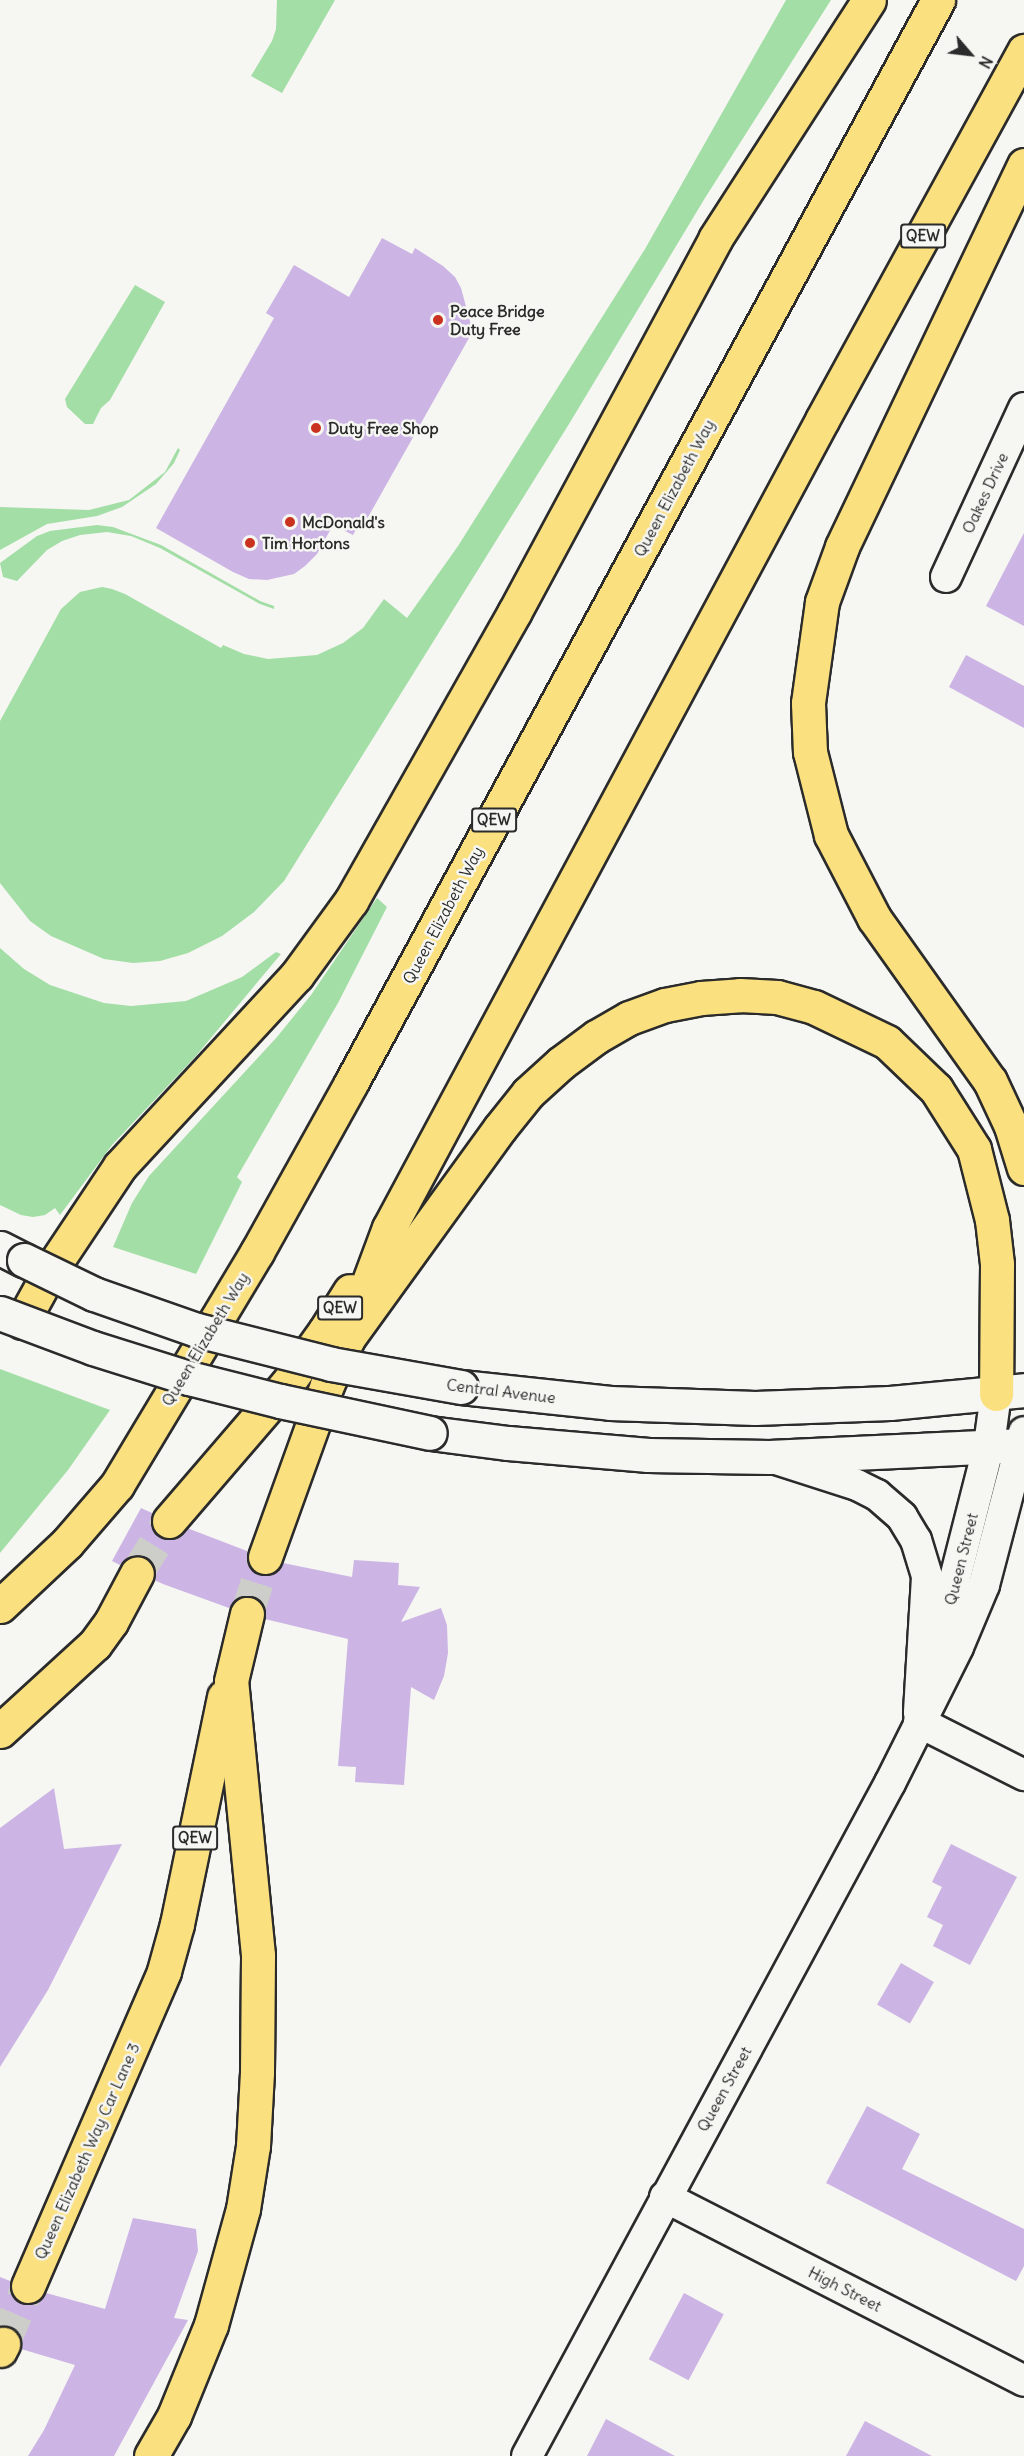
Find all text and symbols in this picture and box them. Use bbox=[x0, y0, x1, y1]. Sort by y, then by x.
north arrow bbox=[940, 24, 1000, 84]
text: N bbox=[974, 53, 997, 72]
road number: QEW bbox=[899, 224, 947, 248]
place label: Peace Bridge Duty Free bbox=[450, 301, 545, 339]
marker: Peace Bridge Duty Free bbox=[431, 313, 445, 327]
street label: Queen Elizabeth Way bbox=[630, 416, 718, 560]
place label: Duty Free Shop bbox=[328, 418, 439, 438]
marker: Duty Free Shop bbox=[309, 421, 323, 435]
street label: Oakes Drive bbox=[958, 449, 1012, 537]
place label: McDonald's bbox=[302, 512, 385, 532]
marker: McDonald's bbox=[283, 515, 297, 529]
place label: Tim Hortons bbox=[262, 533, 350, 553]
marker: Tim Hortons bbox=[243, 536, 257, 550]
road number: QEW bbox=[470, 808, 518, 832]
street label: Queen Elizabeth Way bbox=[399, 843, 487, 987]
street label: Queen Elizabeth Way bbox=[157, 1269, 253, 1409]
road number: QEW bbox=[316, 1296, 364, 1320]
street label: Central Avenue bbox=[445, 1375, 557, 1407]
street label: Queen Street bbox=[940, 1511, 982, 1607]
road number: QEW bbox=[171, 1826, 219, 1850]
street label: Queen Elizabeth Way Car Lane 3 bbox=[30, 2040, 144, 2262]
street label: Queen Street bbox=[693, 2043, 755, 2135]
street label: High Street bbox=[805, 2262, 885, 2316]

